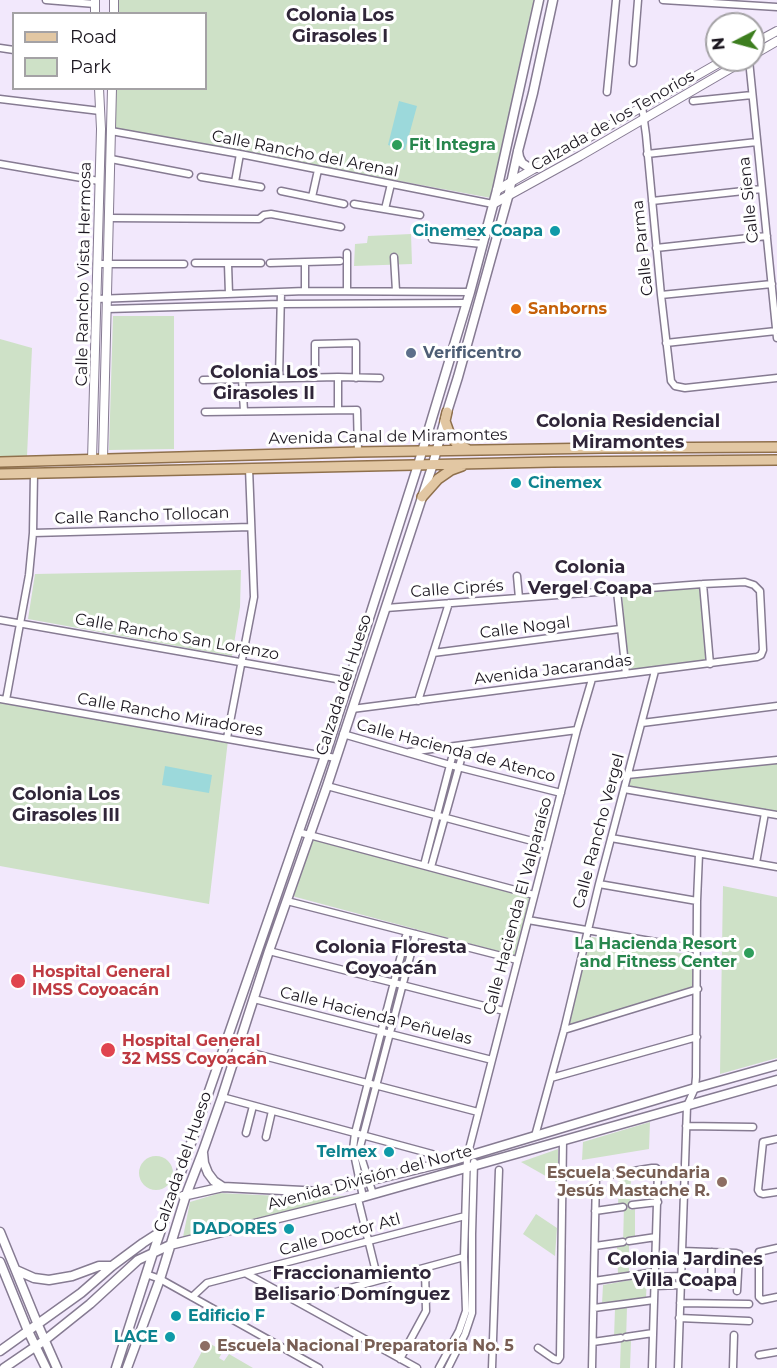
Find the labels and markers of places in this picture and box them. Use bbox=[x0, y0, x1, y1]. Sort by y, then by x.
place label: Fit Integra bbox=[409, 135, 496, 155]
marker: Fit Integra bbox=[390, 138, 404, 152]
place label: Cinemex Coapa bbox=[412, 221, 543, 241]
marker: Cinemex Coapa bbox=[548, 224, 562, 238]
place label: Sanborns bbox=[528, 299, 607, 319]
marker: Sanborns bbox=[509, 302, 523, 316]
place label: Verificentro bbox=[423, 343, 522, 363]
marker: Verificentro bbox=[404, 346, 418, 360]
place label: Cinemex bbox=[528, 473, 602, 493]
marker: Cinemex bbox=[509, 476, 523, 490]
place label: La Hacienda Resort and Fitness Center bbox=[574, 934, 737, 972]
marker: La Hacienda Resort and Fitness Center bbox=[742, 946, 756, 960]
place label: Hospital General IMSS Coyoacán bbox=[32, 962, 170, 1000]
marker: Hospital General IMSS Coyoacán bbox=[9, 972, 27, 990]
place label: Hospital General 32 MSS Coyoacán bbox=[122, 1031, 267, 1069]
marker: Hospital General 32 MSS Coyoacán bbox=[99, 1041, 117, 1059]
place label: Telmex bbox=[317, 1142, 377, 1162]
marker: Telmex bbox=[382, 1145, 396, 1159]
place label: Escuela Secundaria Jesús Mastache R. bbox=[547, 1163, 710, 1201]
marker: Escuela Secundaria Jesús Mastache R. bbox=[715, 1175, 729, 1189]
place label: DADORES bbox=[192, 1219, 277, 1239]
marker: DADORES bbox=[282, 1222, 296, 1236]
place label: Edificio F bbox=[188, 1306, 265, 1326]
marker: Edificio F bbox=[169, 1309, 183, 1323]
place label: LACE bbox=[114, 1327, 158, 1347]
marker: LACE bbox=[163, 1330, 177, 1344]
place label: Escuela Nacional Preparatoria No. 5 bbox=[217, 1336, 514, 1356]
marker: Escuela Nacional Preparatoria No. 5 bbox=[198, 1339, 212, 1353]

